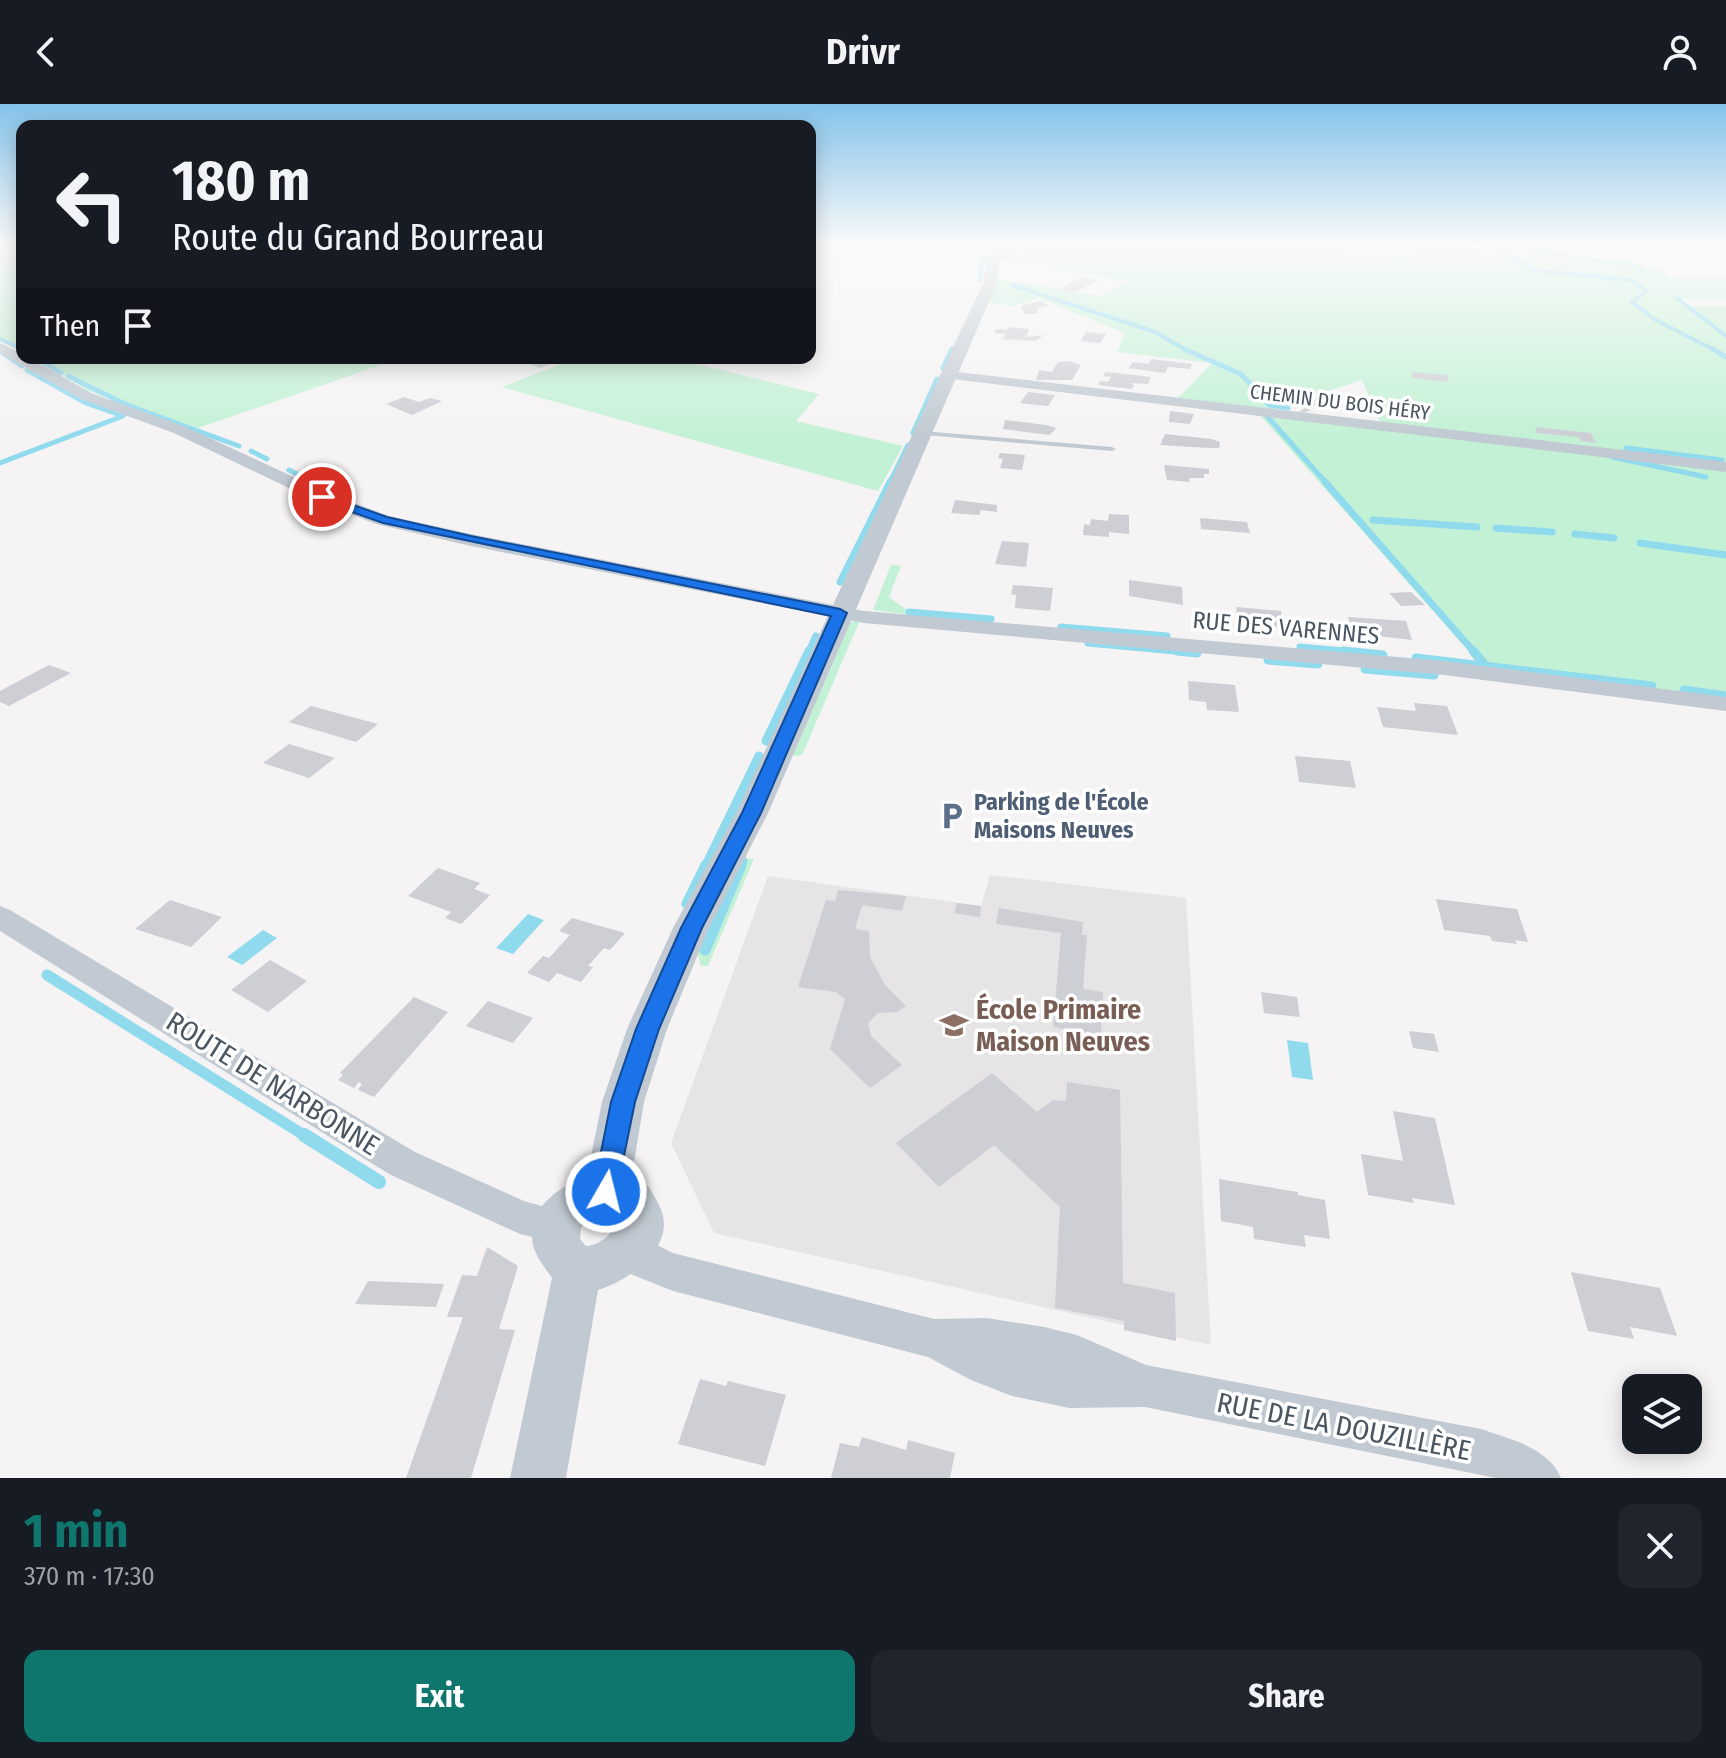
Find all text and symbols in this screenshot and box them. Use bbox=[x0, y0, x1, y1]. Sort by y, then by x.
icon: back bbox=[24, 30, 68, 74]
text: Drivr bbox=[826, 30, 900, 74]
icon: person bbox=[1658, 30, 1702, 74]
text: 180 m bbox=[172, 148, 310, 215]
icon: left bbox=[40, 152, 144, 256]
text: Route du Grand Bourreau bbox=[172, 216, 545, 260]
icon: arrive bbox=[116, 304, 160, 348]
text: Then bbox=[40, 308, 100, 344]
street label: CHEMIN DU BOIS HÉRY bbox=[1249, 379, 1431, 425]
pin bbox=[288, 463, 356, 531]
icon: arrive bbox=[300, 475, 344, 519]
street label: RUE DES VARENNES bbox=[1191, 606, 1381, 650]
place label: Parking de l'École Maisons Neuves bbox=[974, 787, 1149, 844]
parking icon: Parking de l'École Maisons Neuves bbox=[937, 801, 967, 831]
place label: École Primaire Maison Neuves bbox=[976, 992, 1150, 1058]
street label: ROUTE DE NARBONNE bbox=[160, 1005, 385, 1162]
school or university icon: École Primaire Maison Neuves bbox=[939, 1010, 969, 1040]
position arrow bbox=[564, 1150, 648, 1234]
map controls bbox=[1622, 1374, 1702, 1454]
button: layers bbox=[1622, 1374, 1702, 1454]
street label: RUE DE LA DOUZILLÈRE bbox=[1214, 1386, 1474, 1467]
text: 1 min bbox=[24, 1502, 129, 1560]
button: close bbox=[1618, 1504, 1702, 1588]
text: 370 m · 17:30 bbox=[24, 1561, 155, 1592]
button: Exit bbox=[24, 1650, 855, 1742]
button: Share bbox=[871, 1650, 1702, 1742]

